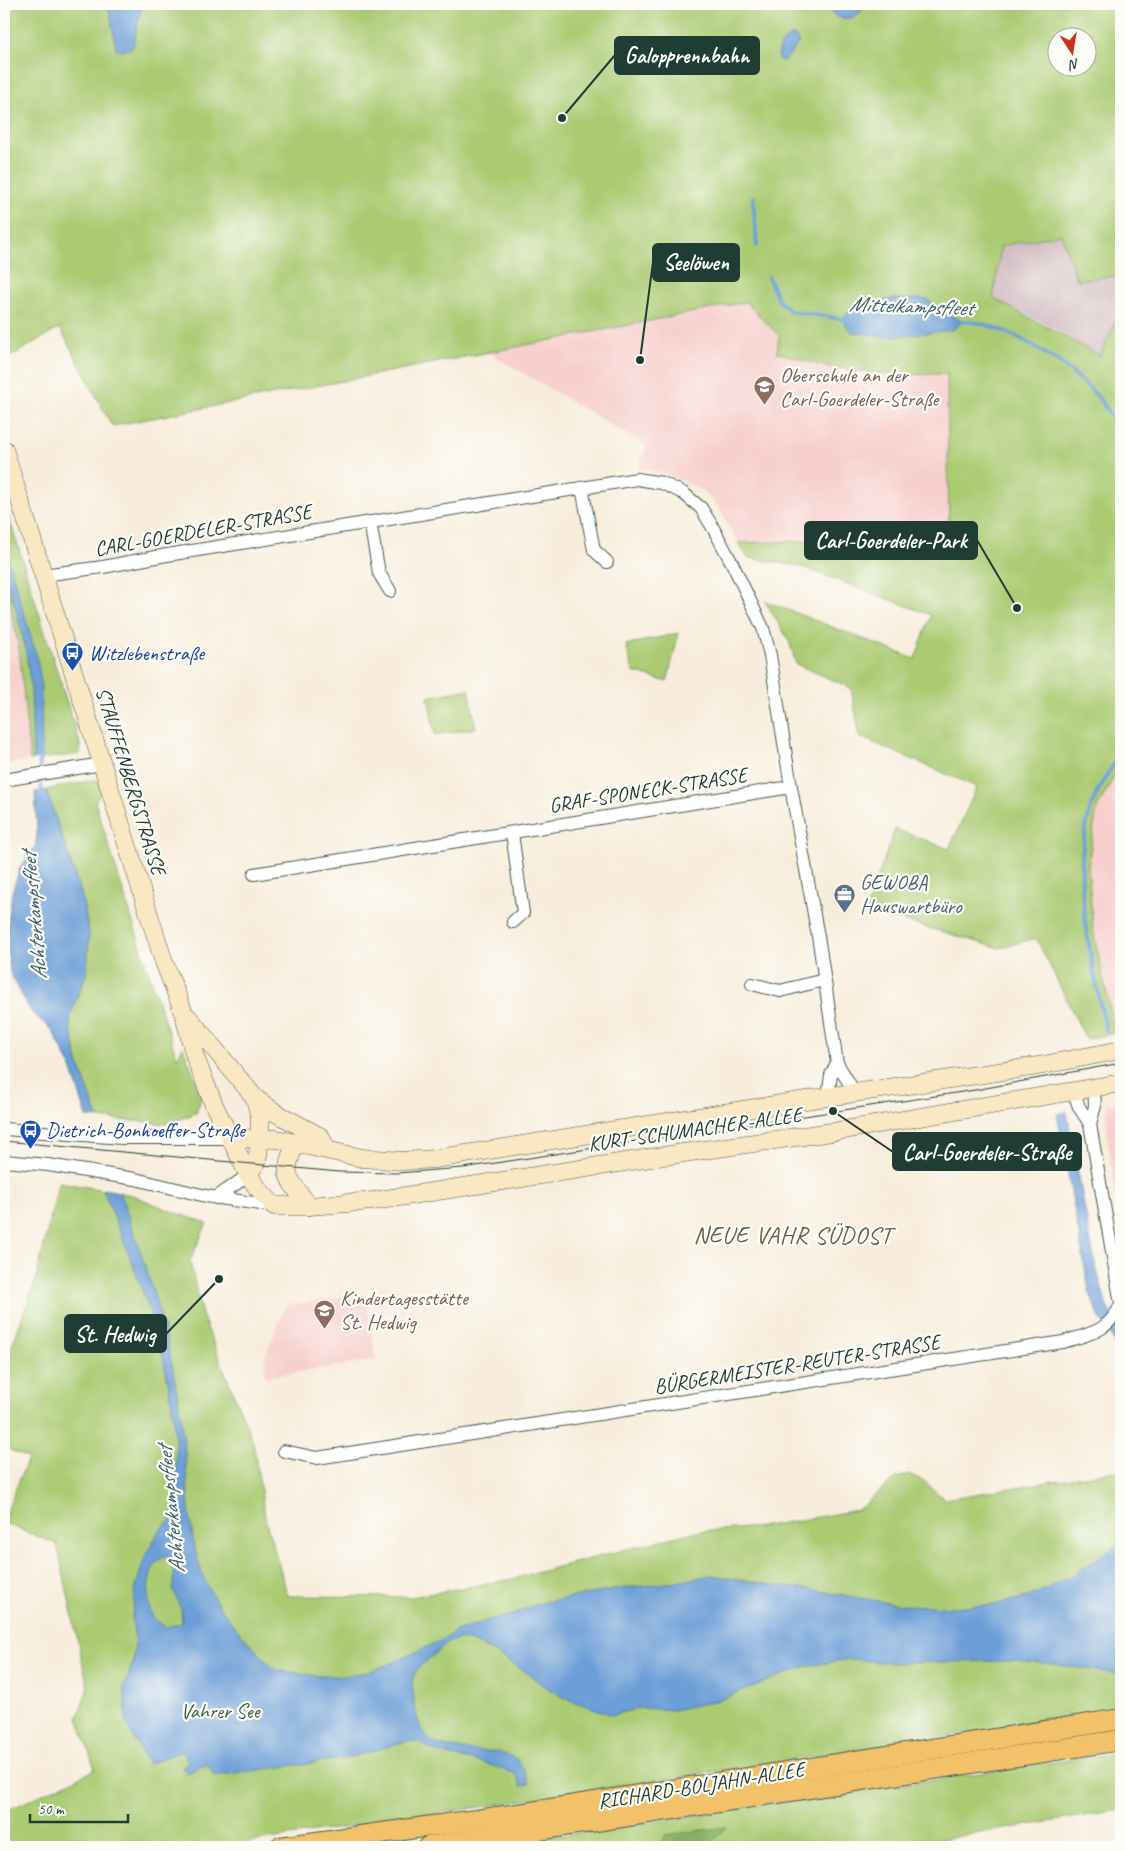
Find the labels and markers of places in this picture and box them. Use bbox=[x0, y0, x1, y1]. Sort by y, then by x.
callout: Galopprennbahn bbox=[615, 37, 759, 74]
callout: Seelöwen bbox=[653, 244, 739, 281]
place label: Oberschule an der Carl-Goerdeler-Straße bbox=[780, 362, 941, 412]
school or university icon: Oberschule an der Carl-Goerdeler-Straße bbox=[752, 375, 776, 406]
callout: Carl-Goerdeler-Park bbox=[805, 522, 977, 559]
place label: Witzlebenstraße bbox=[89, 640, 206, 666]
bus stop icon: Witzlebenstraße bbox=[61, 641, 85, 672]
place label: GEWOBA Hauswartbüro bbox=[860, 869, 963, 919]
office icon: GEWOBA Hauswartbüro bbox=[832, 882, 856, 913]
place label: Dietrich-Bonhoeffer-Straße bbox=[46, 1117, 247, 1143]
bus stop icon: Dietrich-Bonhoeffer-Straße bbox=[18, 1118, 42, 1149]
callout: Carl-Goerdeler-Straße bbox=[893, 1133, 1081, 1170]
place label: Kindertagesstätte St. Hedwig bbox=[340, 1285, 470, 1335]
school or university icon: Kindertagesstätte St. Hedwig bbox=[312, 1298, 336, 1329]
callout: St. Hedwig bbox=[65, 1315, 166, 1352]

